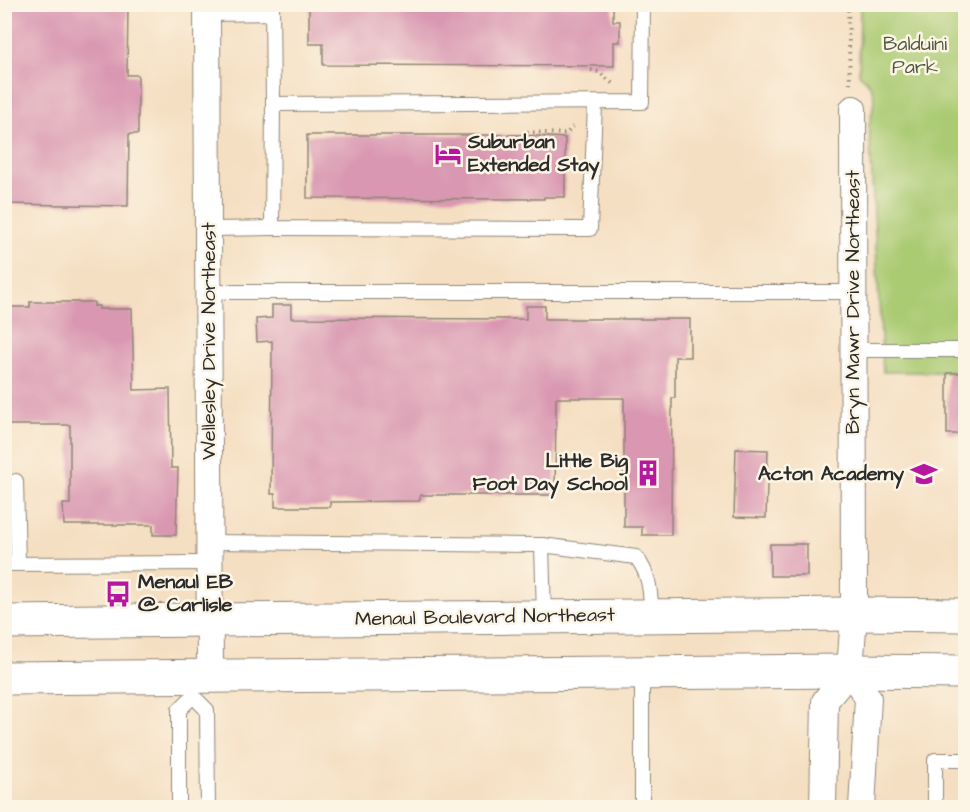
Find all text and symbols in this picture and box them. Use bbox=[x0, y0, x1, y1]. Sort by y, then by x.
park label: Balduini Park bbox=[883, 30, 947, 81]
place label: Suburban Extended Stay bbox=[467, 128, 600, 180]
hotel icon: Suburban Extended Stay bbox=[433, 139, 463, 169]
street label: Bryn Mawr Drive Northeast bbox=[839, 170, 868, 434]
street label: Wellesley Drive Northeast bbox=[195, 222, 224, 460]
place label: Little Big Foot Day School bbox=[472, 447, 629, 499]
building icon: Little Big Foot Day School bbox=[633, 458, 663, 488]
school or university icon: Acton Academy bbox=[909, 459, 939, 489]
place label: Acton Academy bbox=[758, 460, 904, 489]
place label: Menaul EB @ Carlisle bbox=[138, 568, 234, 619]
bus stop icon: Menaul EB @ Carlisle bbox=[103, 579, 133, 609]
street label: Menaul Boulevard Northeast bbox=[355, 601, 615, 633]

